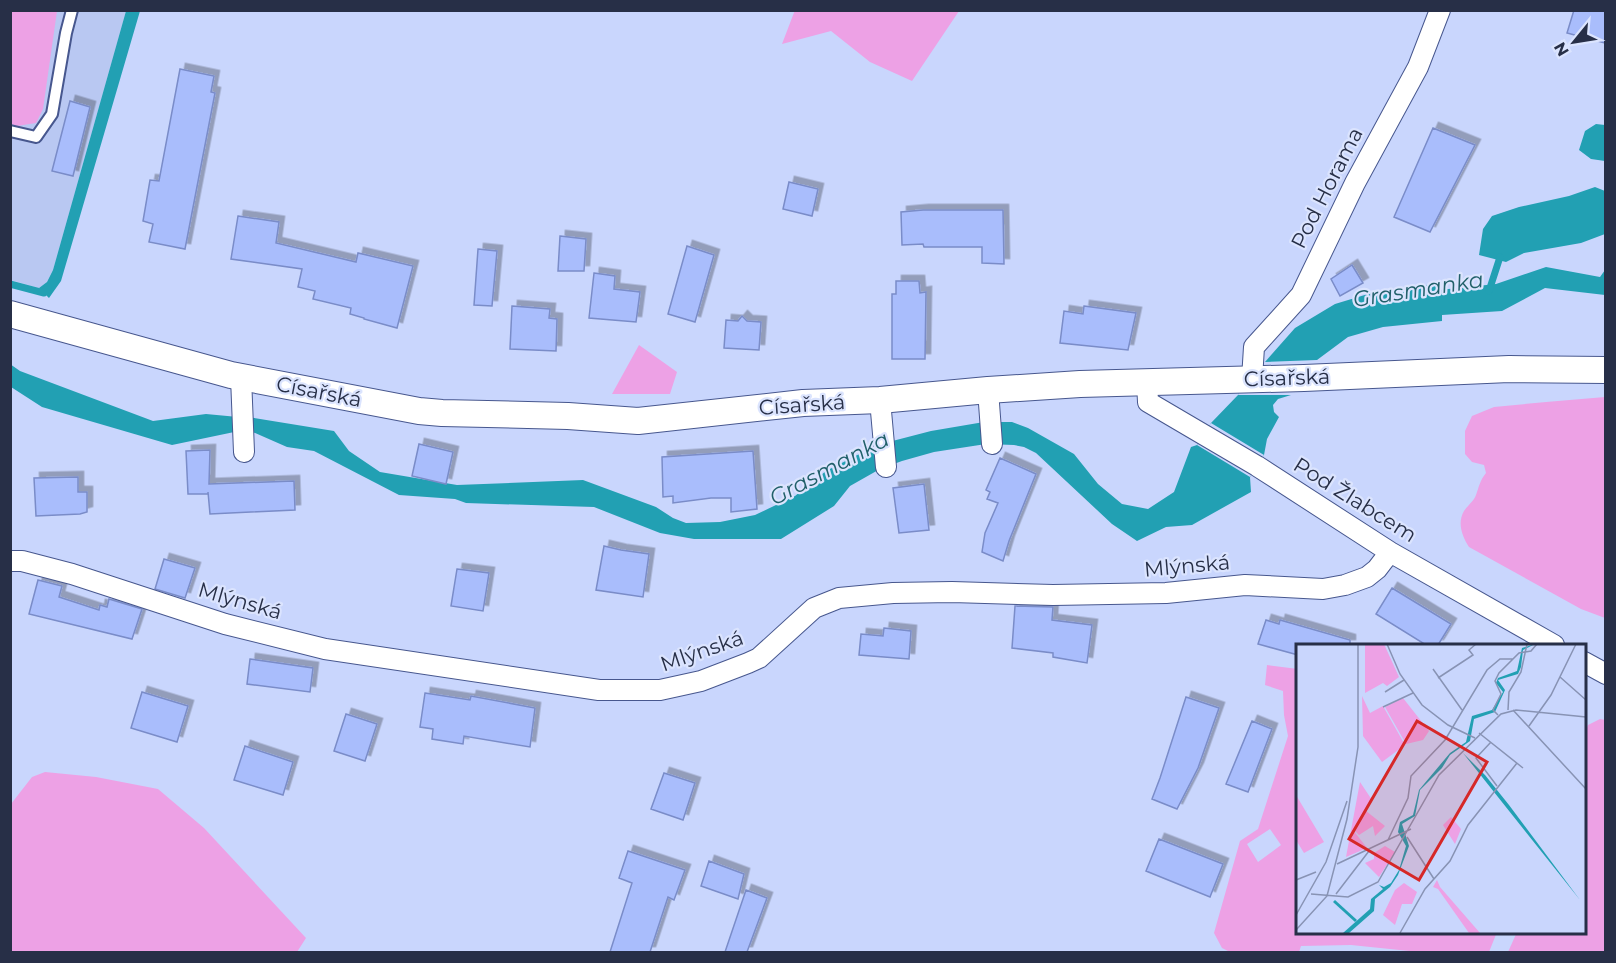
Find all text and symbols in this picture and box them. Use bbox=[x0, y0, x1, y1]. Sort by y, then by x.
north arrow bbox=[1544, 12, 1604, 72]
text: N bbox=[1550, 39, 1573, 60]
street label: Pod Horama bbox=[1285, 123, 1368, 253]
water label: Grasmanka bbox=[1351, 266, 1485, 313]
street label: Císařská bbox=[1243, 363, 1331, 392]
street label: Císařská bbox=[274, 371, 364, 412]
street label: Císařská bbox=[758, 389, 846, 420]
water label: Grasmanka bbox=[765, 426, 894, 511]
street label: Pod Žlabcem bbox=[1289, 452, 1421, 547]
street label: Mlýnská bbox=[1143, 549, 1231, 582]
street label: Mlýnská bbox=[195, 577, 285, 624]
street label: Mlýnská bbox=[657, 625, 747, 676]
inset map bbox=[1296, 644, 1586, 933]

